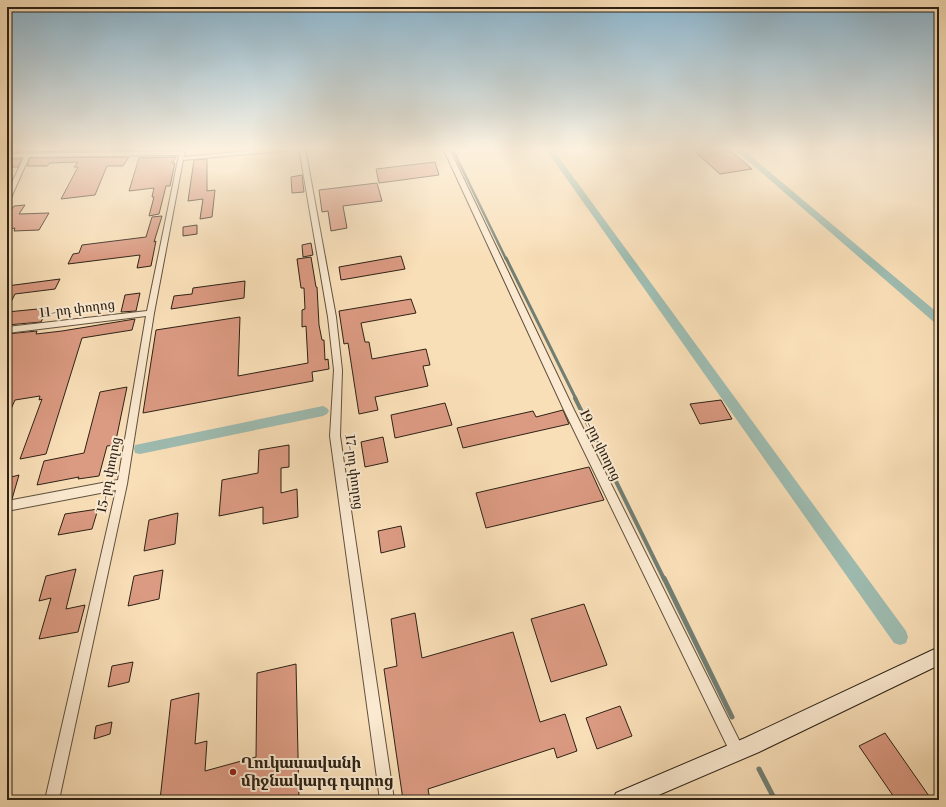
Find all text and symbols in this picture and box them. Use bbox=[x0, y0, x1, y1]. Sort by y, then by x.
street label: 11-րդ փողոց bbox=[38, 296, 116, 322]
street label: 19-րդ փողոց bbox=[576, 407, 624, 483]
street label: 17-րդ փողոց bbox=[341, 434, 367, 510]
street label: 15-րդ փողոց bbox=[94, 436, 124, 514]
place label: Ղուկասավանի միջնակարգ դպրոց bbox=[241, 753, 394, 791]
marker: Ղուկասավանի միջնակարգ դպրոց bbox=[228, 767, 238, 777]

